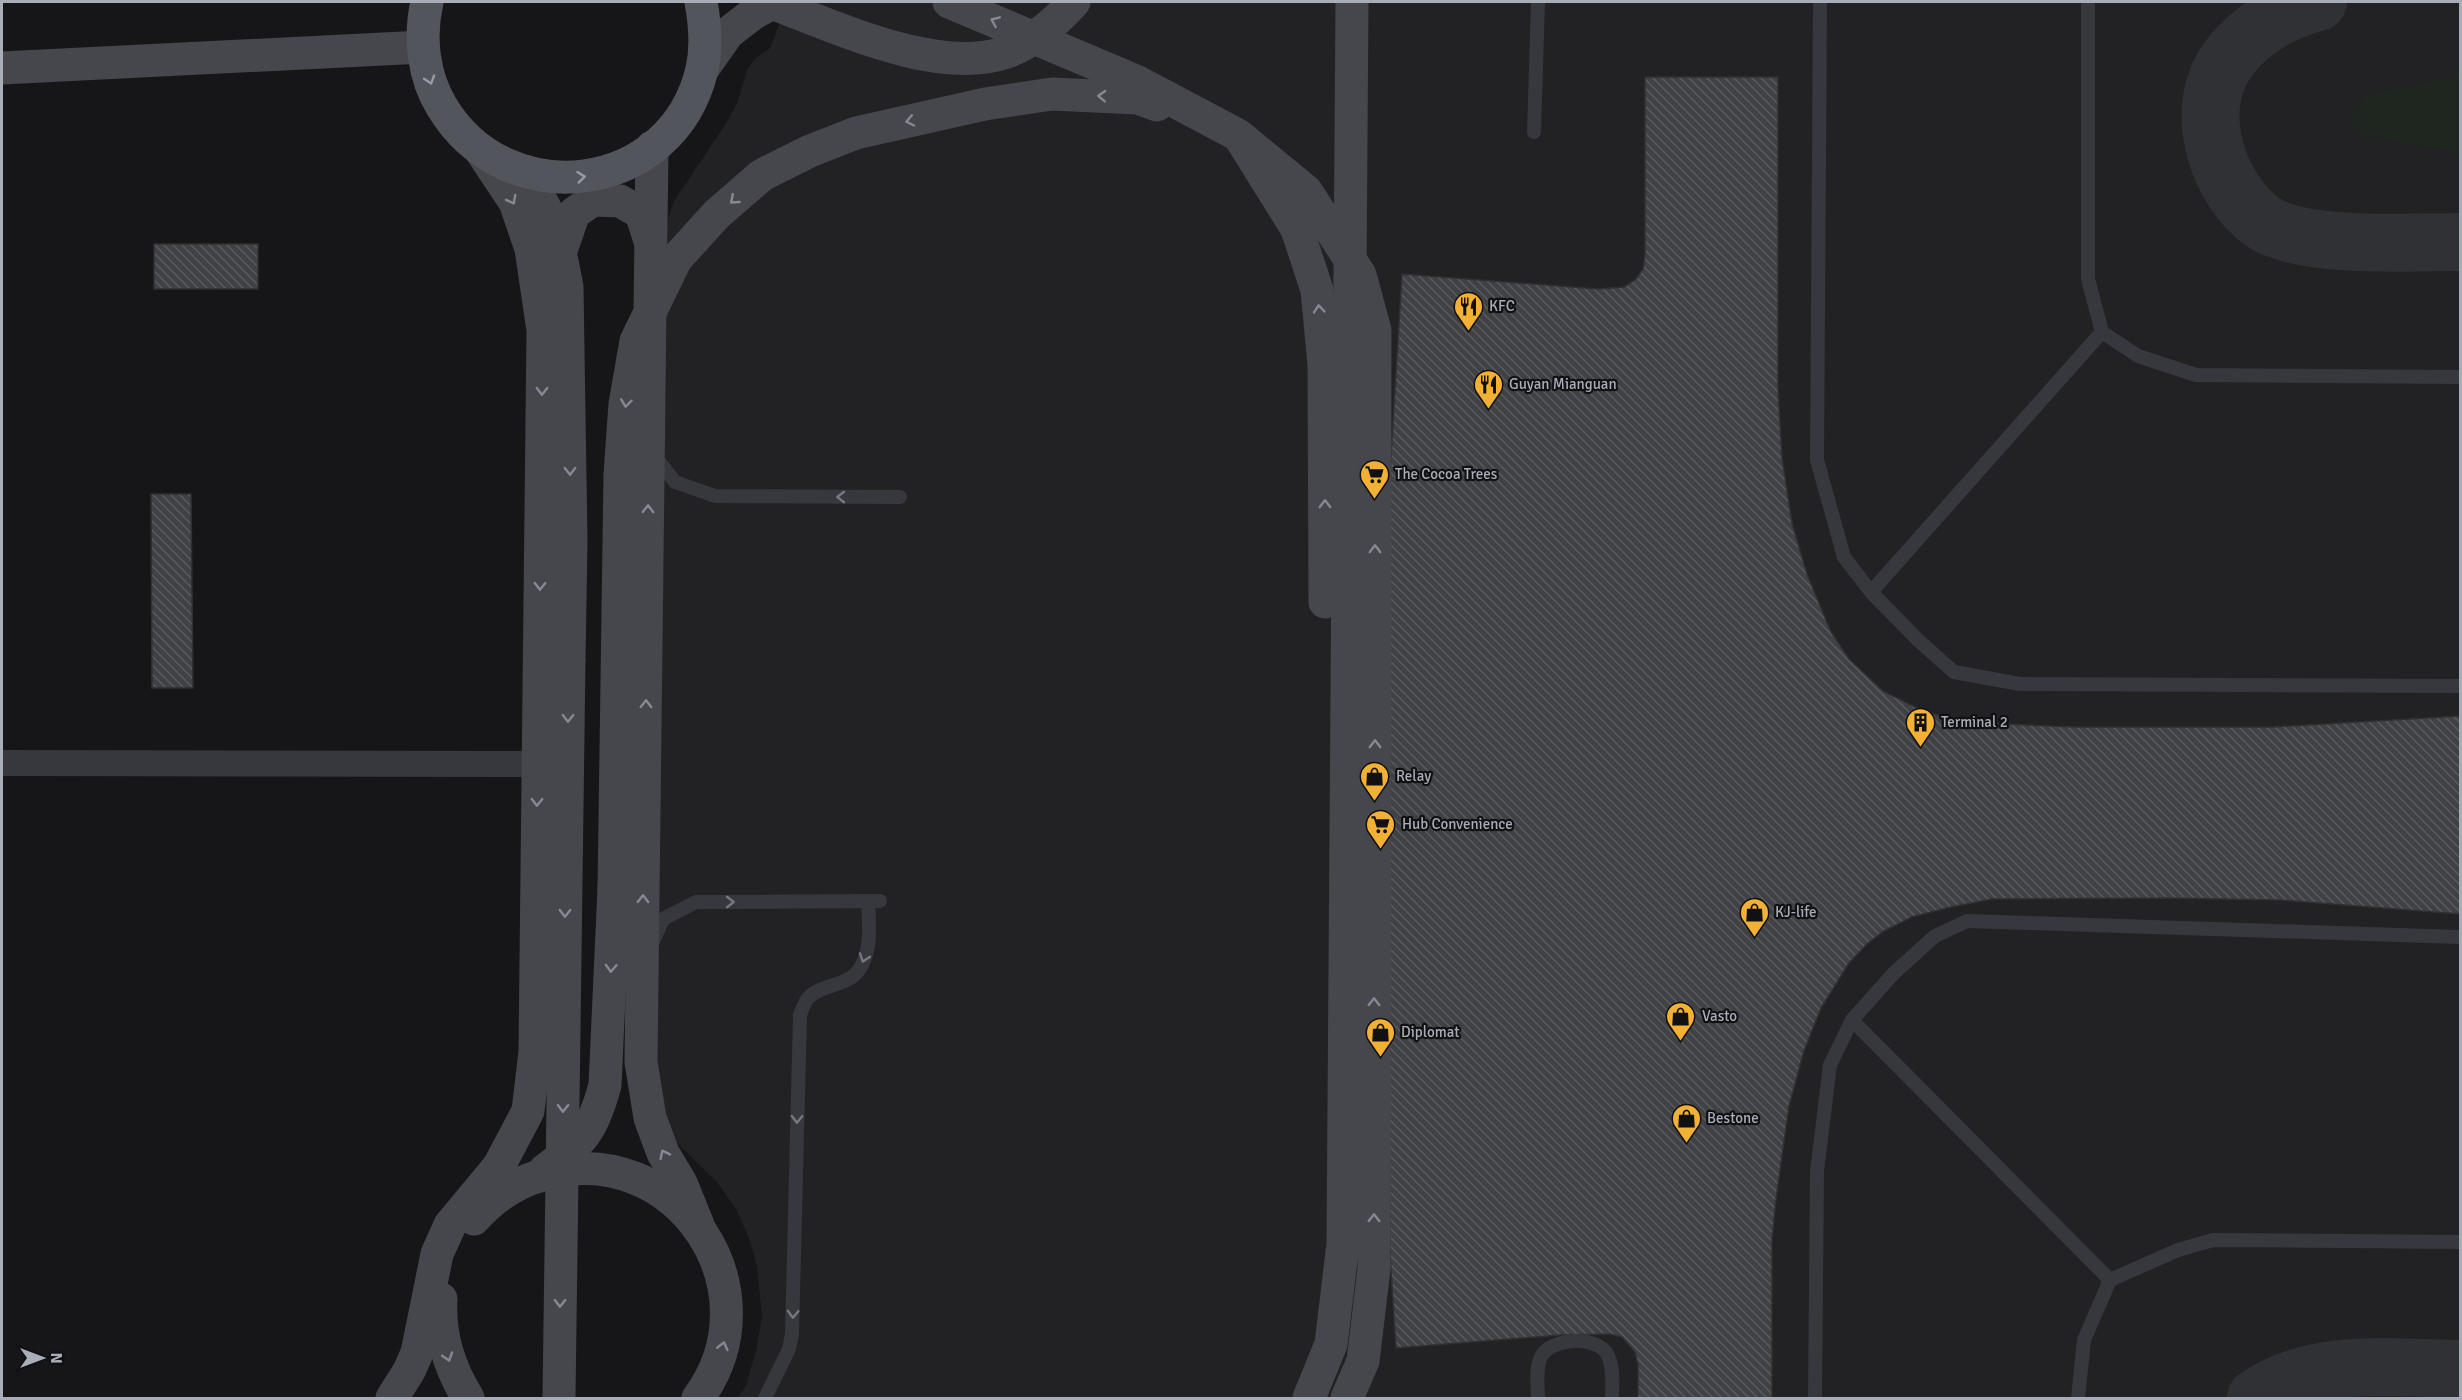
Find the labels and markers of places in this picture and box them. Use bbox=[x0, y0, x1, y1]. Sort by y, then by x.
restaurant icon: KFC bbox=[1452, 290, 1484, 332]
place label: KFC bbox=[1489, 297, 1515, 315]
restaurant icon: Guyan Mianguan bbox=[1472, 368, 1504, 410]
place label: Guyan Mianguan bbox=[1509, 375, 1617, 393]
supermarket icon: The Cocoa Trees bbox=[1358, 458, 1390, 500]
place label: The Cocoa Trees bbox=[1395, 465, 1498, 483]
building icon: Terminal 2 bbox=[1904, 706, 1936, 748]
place label: Terminal 2 bbox=[1941, 713, 2008, 731]
shop icon: Relay bbox=[1359, 760, 1391, 802]
place label: Relay bbox=[1396, 767, 1431, 785]
supermarket icon: Hub Convenience bbox=[1365, 808, 1397, 850]
place label: Hub Convenience bbox=[1402, 815, 1513, 833]
shop icon: KJ-life bbox=[1738, 896, 1770, 938]
place label: KJ-life bbox=[1775, 903, 1817, 921]
shop icon: Vasto bbox=[1665, 1000, 1697, 1042]
place label: Vasto bbox=[1702, 1007, 1737, 1025]
shop icon: Diplomat bbox=[1364, 1016, 1396, 1058]
place label: Diplomat bbox=[1401, 1023, 1459, 1041]
shop icon: Bestone bbox=[1670, 1102, 1702, 1144]
place label: Bestone bbox=[1707, 1109, 1759, 1127]

